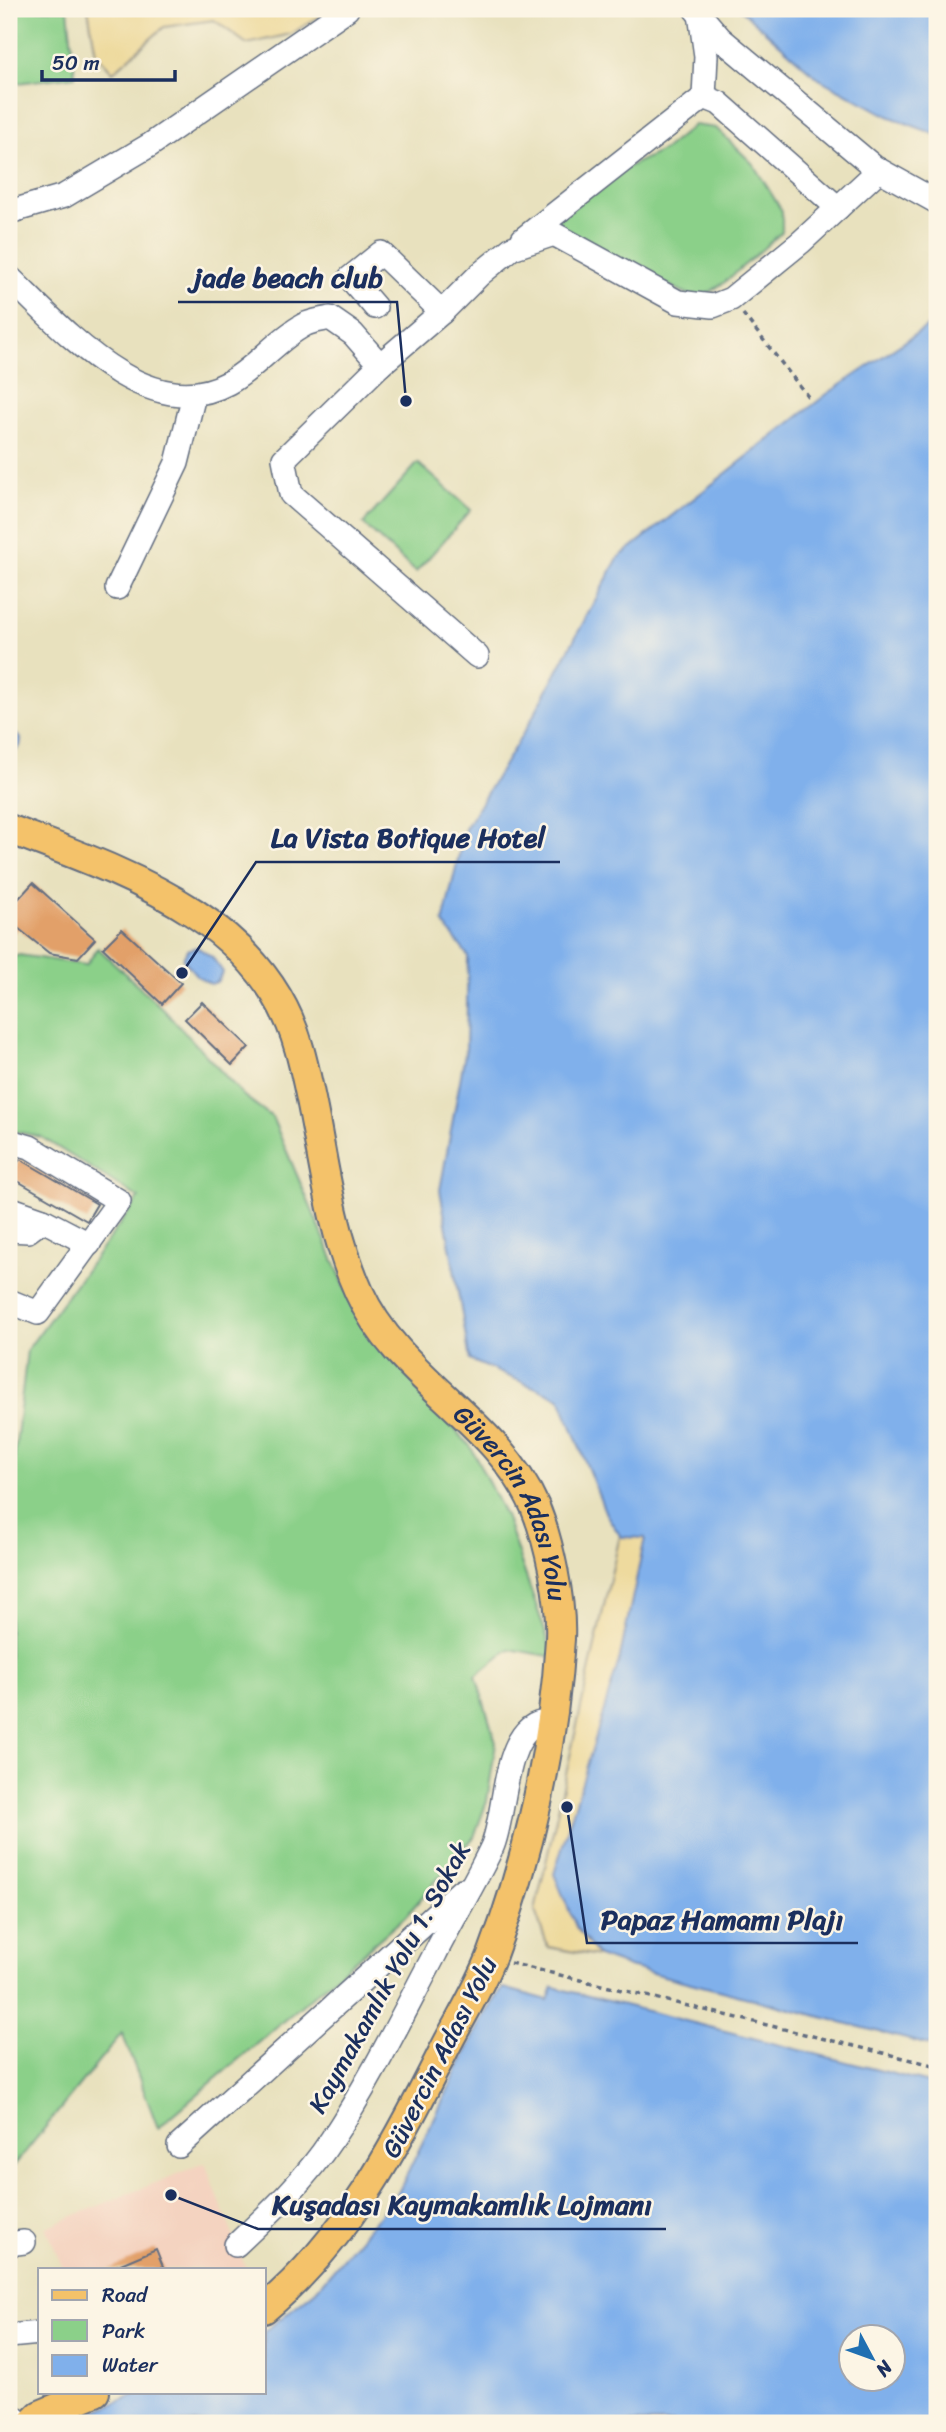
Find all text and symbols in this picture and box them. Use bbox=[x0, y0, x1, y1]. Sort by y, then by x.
scale bar bbox=[42, 38, 175, 82]
text: 50 m bbox=[52, 44, 100, 82]
callout: jade beach club bbox=[178, 253, 397, 302]
text: jade beach club bbox=[187, 253, 383, 302]
callout: La Vista Botique Hotel bbox=[256, 813, 560, 862]
text: La Vista Botique Hotel bbox=[271, 813, 546, 862]
street label: Güvercin Adası Yolu bbox=[442, 1393, 581, 1604]
street label: Kaymakamlık Yolu 1. Sokak bbox=[295, 1832, 483, 2122]
callout: Papaz Hamamı Plajı bbox=[587, 1894, 858, 1943]
text: Papaz Hamamı Plajı bbox=[601, 1895, 843, 1944]
street label: Güvercin Adası Yolu bbox=[368, 1948, 510, 2166]
callout: Kuşadası Kaymakamlık Lojmanı bbox=[258, 2180, 666, 2229]
text: Kuşadası Kaymakamlık Lojmanı bbox=[271, 2180, 652, 2229]
legend bbox=[38, 2268, 266, 2394]
text: Road bbox=[102, 2276, 149, 2314]
text: Park bbox=[102, 2312, 145, 2350]
north arrow bbox=[838, 2324, 908, 2394]
text: Water bbox=[102, 2346, 159, 2384]
text: N bbox=[867, 2352, 902, 2385]

